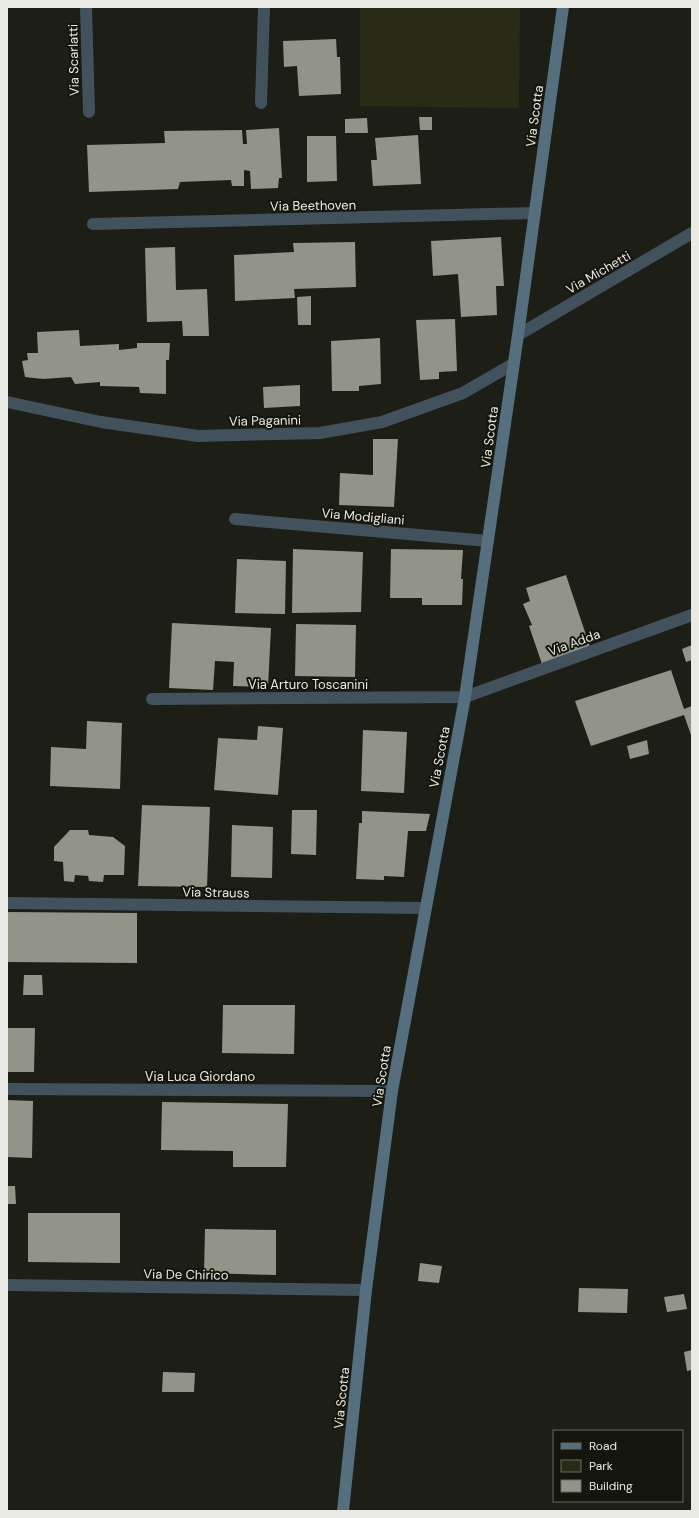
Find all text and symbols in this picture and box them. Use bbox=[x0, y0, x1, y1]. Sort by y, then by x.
street label: Via Scarlatti bbox=[64, 24, 83, 96]
street label: Via Scotta bbox=[522, 84, 547, 148]
street label: Via Beethoven bbox=[270, 196, 356, 215]
street label: Via Michetti bbox=[563, 247, 634, 298]
street label: Via Scotta bbox=[477, 405, 502, 469]
street label: Via Paganini bbox=[229, 411, 301, 430]
street label: Via Modigliani bbox=[321, 504, 405, 529]
street label: Via Adda bbox=[546, 625, 602, 660]
street label: Via Arturo Toscanini bbox=[248, 676, 368, 693]
street label: Via Scotta bbox=[425, 725, 454, 789]
street label: Via Strauss bbox=[182, 883, 250, 902]
street label: Via Scotta bbox=[368, 1044, 395, 1108]
street label: Via Luca Giordano bbox=[145, 1068, 255, 1085]
street label: Via De Chirico bbox=[143, 1265, 229, 1284]
street label: Via Scotta bbox=[330, 1366, 353, 1430]
legend bbox=[553, 1430, 683, 1502]
text: Road bbox=[589, 1438, 617, 1454]
text: Park bbox=[589, 1458, 613, 1474]
text: Building bbox=[589, 1478, 633, 1494]

